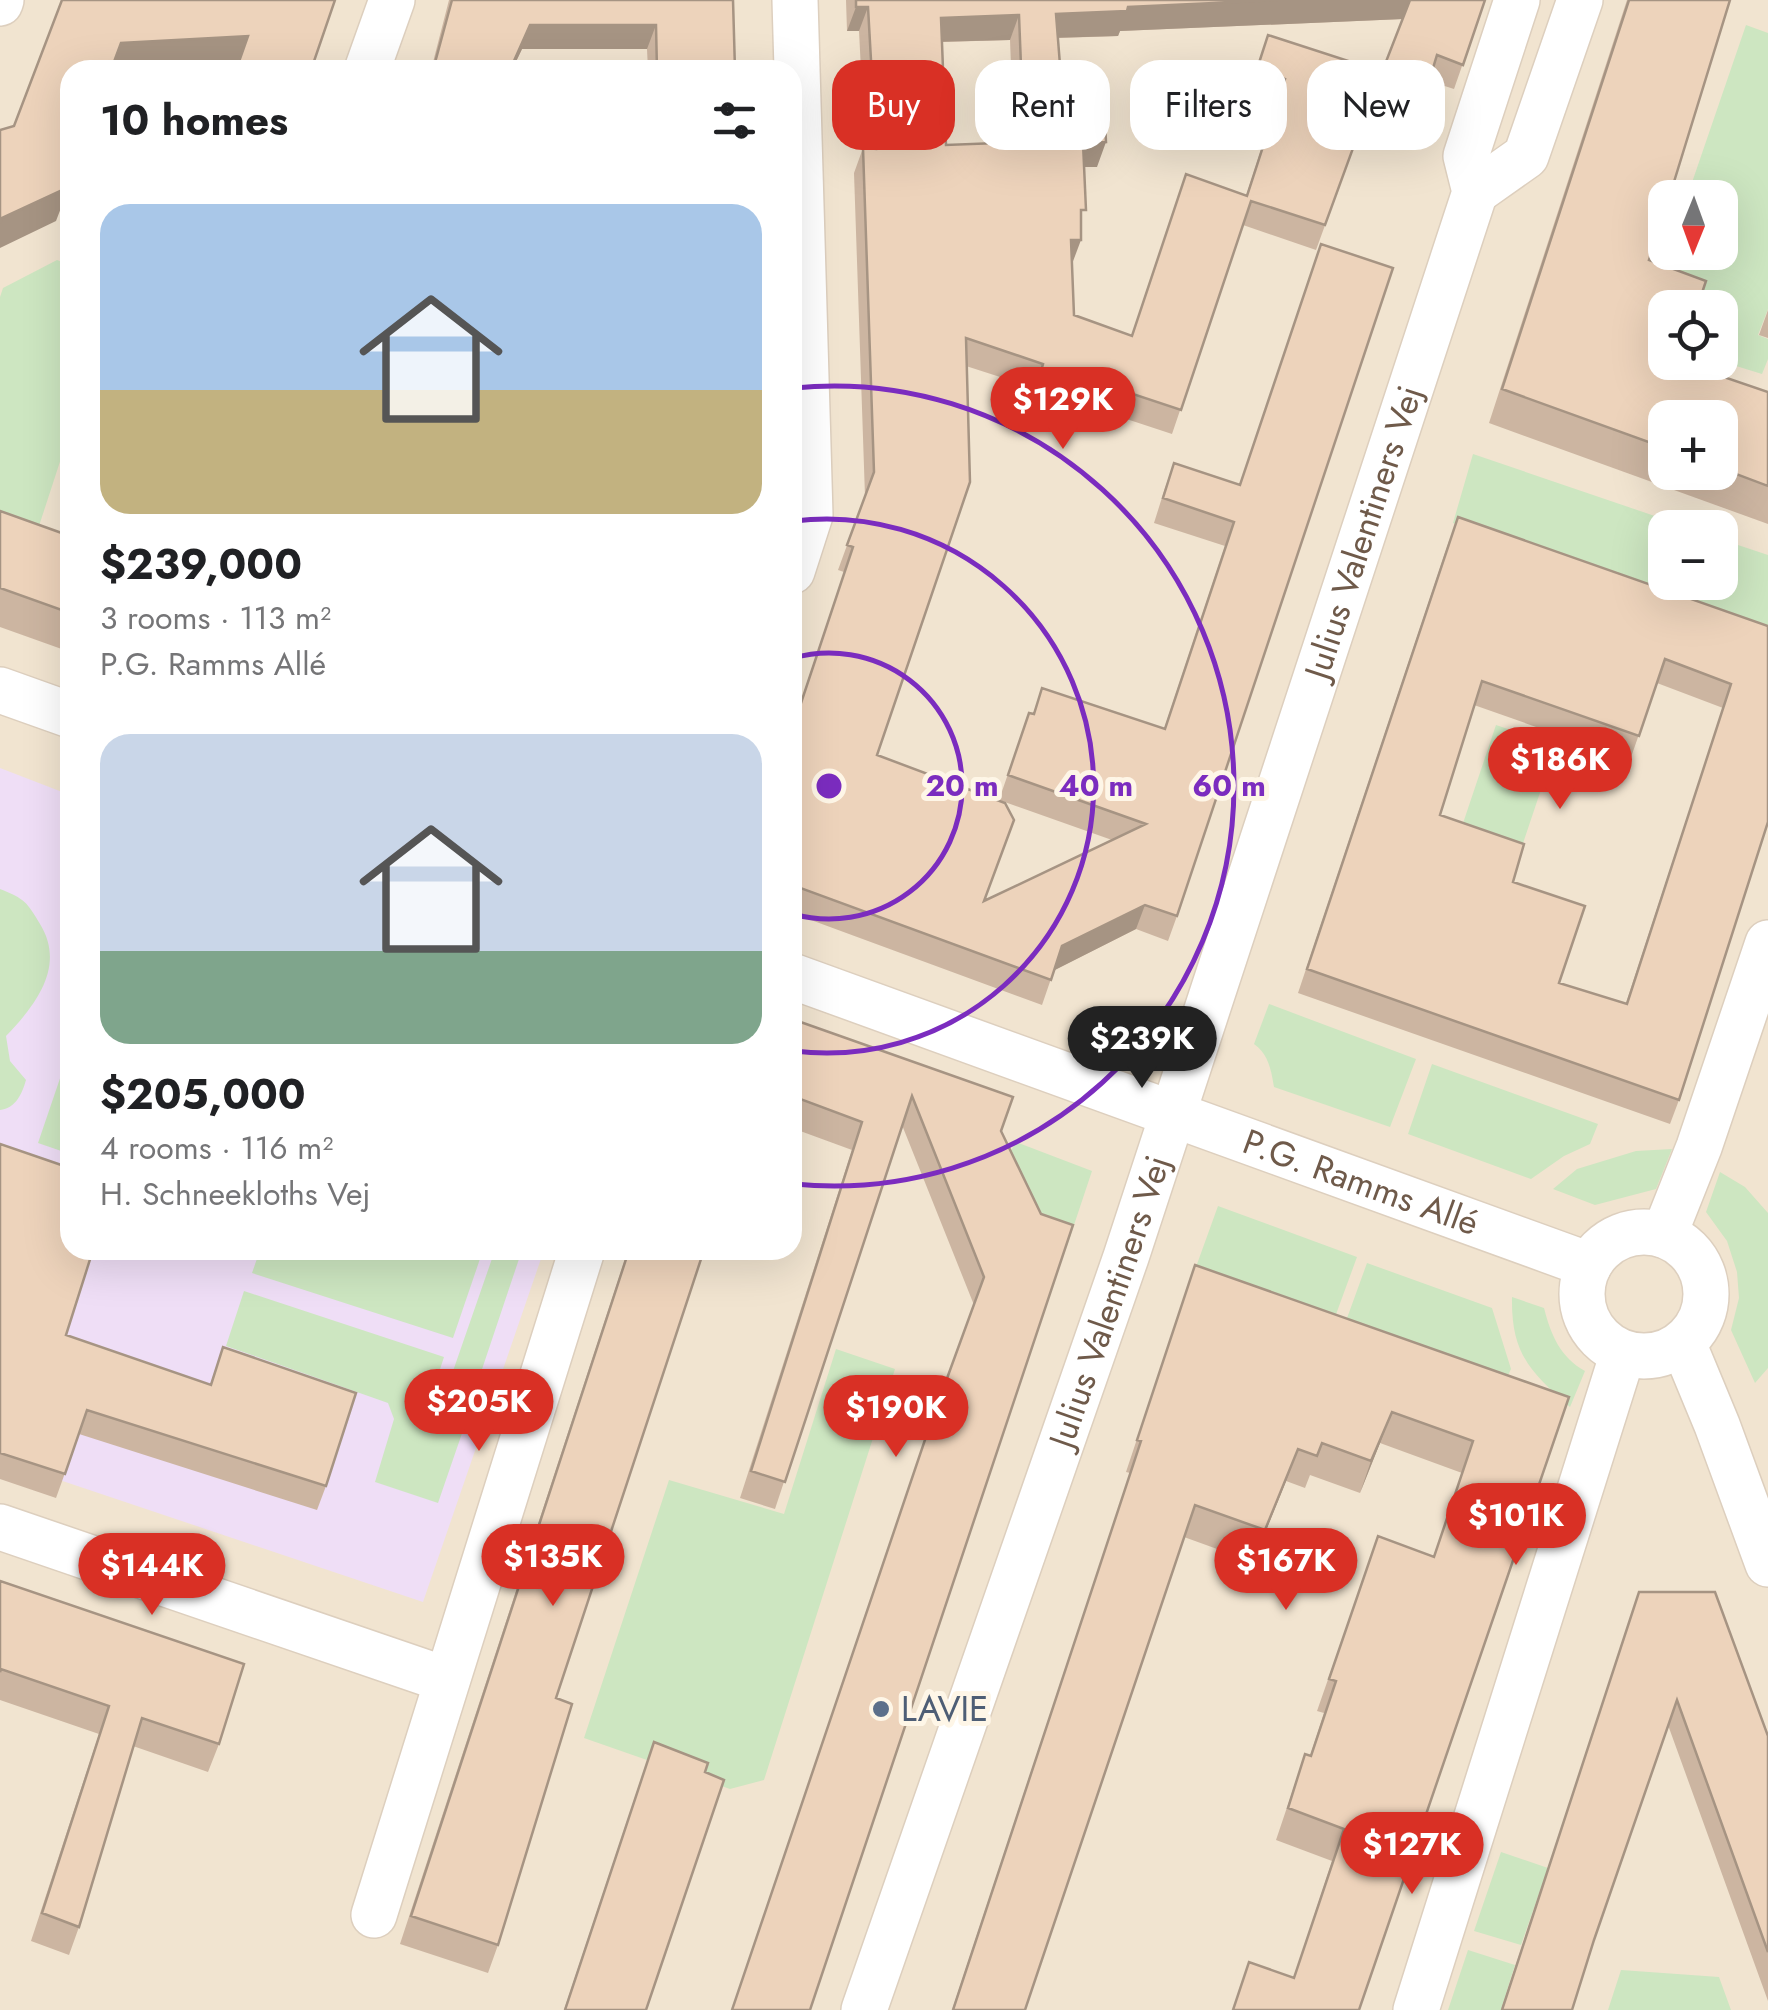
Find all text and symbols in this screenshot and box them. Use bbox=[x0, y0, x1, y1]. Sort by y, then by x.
chip: Buy bbox=[832, 60, 955, 150]
chip: Rent bbox=[975, 60, 1110, 150]
chip: Filters bbox=[1130, 60, 1287, 150]
chip: New bbox=[1307, 60, 1445, 150]
text: 10 homes bbox=[100, 90, 288, 151]
icon: filters bbox=[707, 93, 762, 148]
north arrow bbox=[1648, 180, 1738, 270]
map controls bbox=[1648, 180, 1738, 600]
icon: home bbox=[341, 269, 521, 449]
button: locate bbox=[1648, 290, 1738, 380]
pin: $129K bbox=[993, 367, 1133, 452]
text: $129K bbox=[1013, 376, 1113, 422]
street label: Julius Valentiners Vej bbox=[1291, 379, 1435, 689]
button: + bbox=[1648, 400, 1738, 490]
button: − bbox=[1648, 510, 1738, 600]
text: $239,000 bbox=[100, 534, 302, 595]
text: 3 rooms · 113 m² bbox=[100, 595, 331, 641]
text: P.G. Ramms Allé bbox=[100, 641, 326, 687]
pin: $186K bbox=[1490, 727, 1630, 812]
text: $186K bbox=[1510, 736, 1610, 782]
text: 20 m bbox=[925, 764, 999, 807]
text: 40 m bbox=[1059, 764, 1133, 807]
text: 60 m bbox=[1192, 764, 1266, 807]
centre of rings bbox=[811, 768, 847, 804]
icon: home bbox=[341, 799, 521, 979]
pin: $239K bbox=[1072, 1006, 1212, 1091]
text: $239K bbox=[1090, 1015, 1194, 1061]
text: $205,000 bbox=[100, 1064, 306, 1125]
street label: P.G. Ramms Allé bbox=[1236, 1117, 1486, 1248]
text: 4 rooms · 116 m² bbox=[100, 1125, 333, 1171]
street label: Julius Valentiners Vej bbox=[1035, 1149, 1183, 1458]
text: H. Schneekloths Vej bbox=[100, 1171, 370, 1217]
pin: $205K bbox=[409, 1369, 549, 1454]
pin: $190K bbox=[826, 1375, 966, 1460]
text: $205K bbox=[426, 1378, 532, 1424]
text: $190K bbox=[845, 1384, 947, 1430]
pin: $101K bbox=[1446, 1483, 1586, 1568]
text: $101K bbox=[1468, 1492, 1564, 1538]
pin: $135K bbox=[483, 1524, 623, 1609]
pin: $167K bbox=[1216, 1528, 1356, 1613]
pin: $144K bbox=[82, 1533, 222, 1618]
text: $135K bbox=[503, 1533, 603, 1579]
text: $167K bbox=[1236, 1537, 1336, 1583]
text: $144K bbox=[100, 1542, 204, 1588]
place label: LAVIE bbox=[901, 1684, 988, 1734]
marker: LAVIE bbox=[870, 1698, 892, 1720]
pin: $127K bbox=[1342, 1812, 1482, 1897]
text: $127K bbox=[1363, 1821, 1461, 1867]

